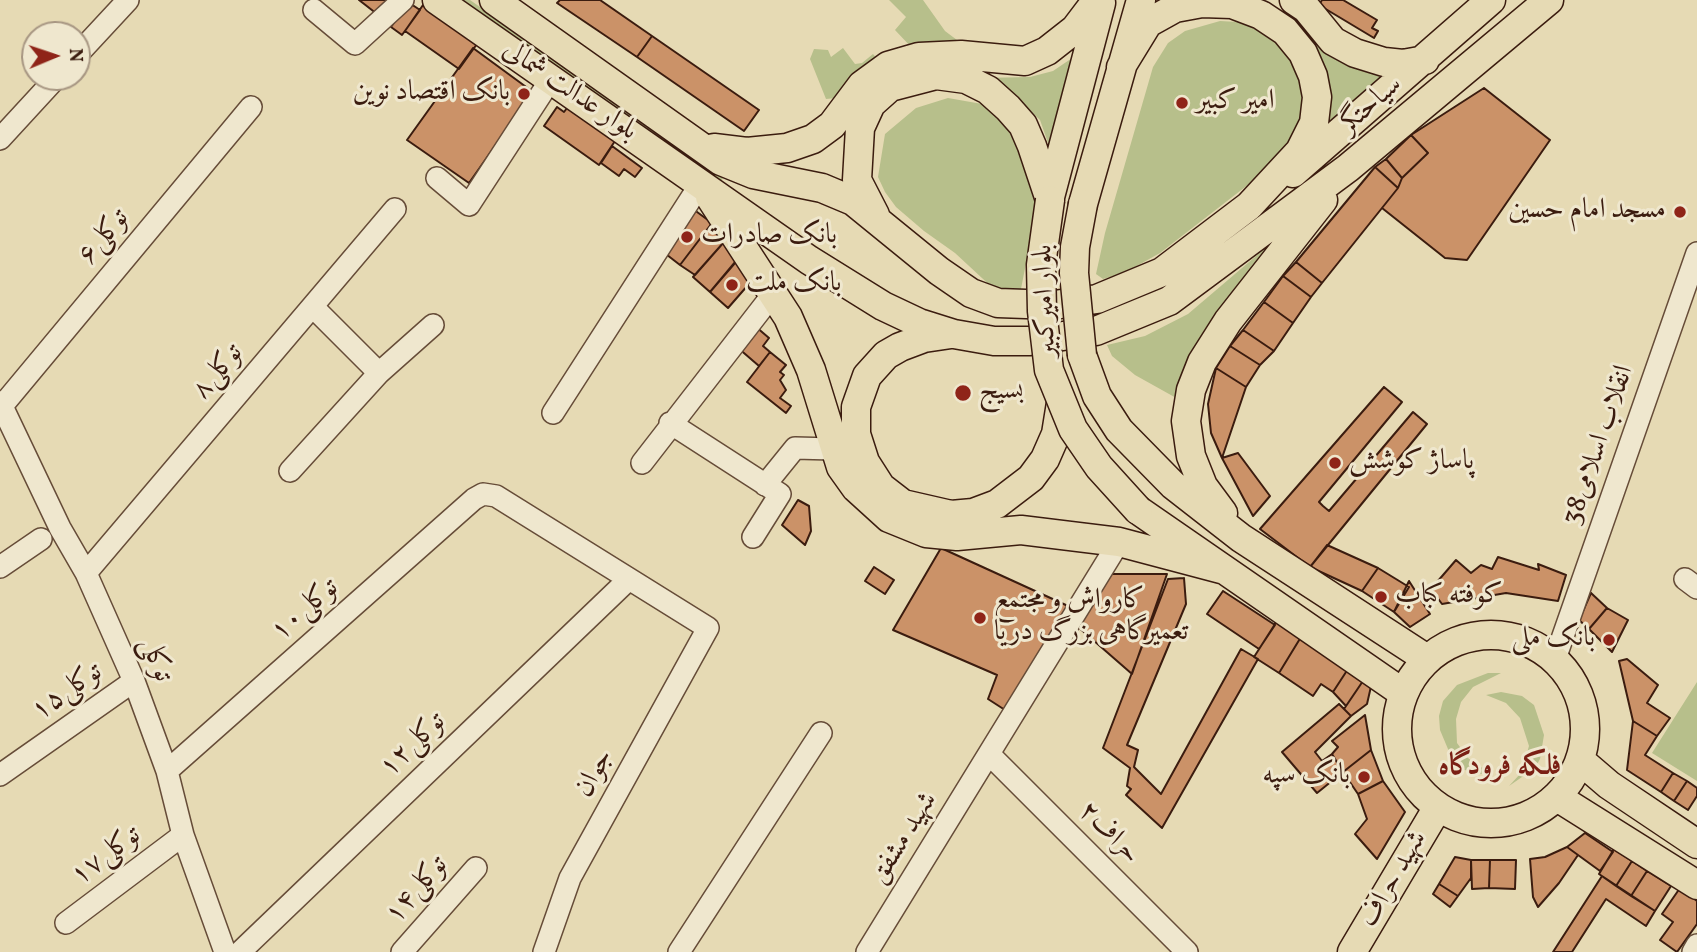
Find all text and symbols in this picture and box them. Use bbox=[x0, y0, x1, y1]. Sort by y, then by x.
north arrow bbox=[21, 21, 91, 91]
street label: بلوار عدالت شمالی bbox=[495, 35, 643, 149]
text: N bbox=[62, 48, 88, 63]
street label: سیاحتگر bbox=[1333, 69, 1411, 143]
place label: بانک اقتصاد نوین bbox=[353, 77, 510, 111]
marker: بانک اقتصاد نوین bbox=[516, 86, 532, 102]
place label: امیر کبیر bbox=[1196, 86, 1275, 120]
marker: امیر کبیر bbox=[1174, 95, 1190, 111]
place label: مسجد امام حسین bbox=[1508, 195, 1666, 229]
street label: توکلی۶ bbox=[72, 203, 138, 273]
marker: مسجد امام حسین bbox=[1672, 204, 1688, 220]
place label: بانک صادرات bbox=[701, 220, 837, 254]
marker: بانک صادرات bbox=[679, 229, 695, 245]
street label: بلوار امیرکبیر bbox=[1028, 244, 1066, 358]
place label: بانک ملت bbox=[746, 268, 841, 302]
marker: بانک ملت bbox=[724, 277, 740, 293]
street label: توکلی۸ bbox=[186, 338, 252, 408]
street label: 38انقلاب اسلامی bbox=[1557, 362, 1643, 530]
place label: بسیج bbox=[979, 376, 1024, 410]
marker: بسیج bbox=[953, 383, 973, 403]
place label: پاساژ کوشش bbox=[1349, 446, 1474, 480]
marker: پاساژ کوشش bbox=[1327, 455, 1343, 471]
street label: ۱۰توکلی bbox=[265, 573, 347, 649]
place label: کوفته کباب bbox=[1395, 580, 1503, 614]
place label: کارواش و مجتمع تعمیرگاهی بزرگ دریا bbox=[994, 585, 1188, 651]
marker: کوفته کباب bbox=[1373, 589, 1389, 605]
marker: کارواش و مجتمع تعمیرگاهی بزرگ دریا bbox=[972, 610, 988, 626]
place label: بانک ملی bbox=[1511, 623, 1595, 657]
street label: توکلی bbox=[130, 632, 178, 688]
marker: بانک ملی bbox=[1601, 632, 1617, 648]
street label: توکلی۱۵ bbox=[26, 657, 110, 729]
street label: توکلی۱۲ bbox=[374, 707, 454, 785]
street label: جوان bbox=[569, 744, 623, 804]
district label: فلکه فرودگاه bbox=[1438, 750, 1562, 786]
place label: بانک سپه bbox=[1262, 760, 1350, 794]
marker: بانک سپه bbox=[1356, 769, 1372, 785]
street label: شهید مشفق bbox=[864, 787, 946, 891]
street label: حراف۲ bbox=[1070, 796, 1146, 872]
street label: توکلی۱۷ bbox=[66, 820, 148, 894]
street label: شهید حراف bbox=[1354, 826, 1436, 934]
street label: توکلی۱۴ bbox=[380, 850, 456, 932]

